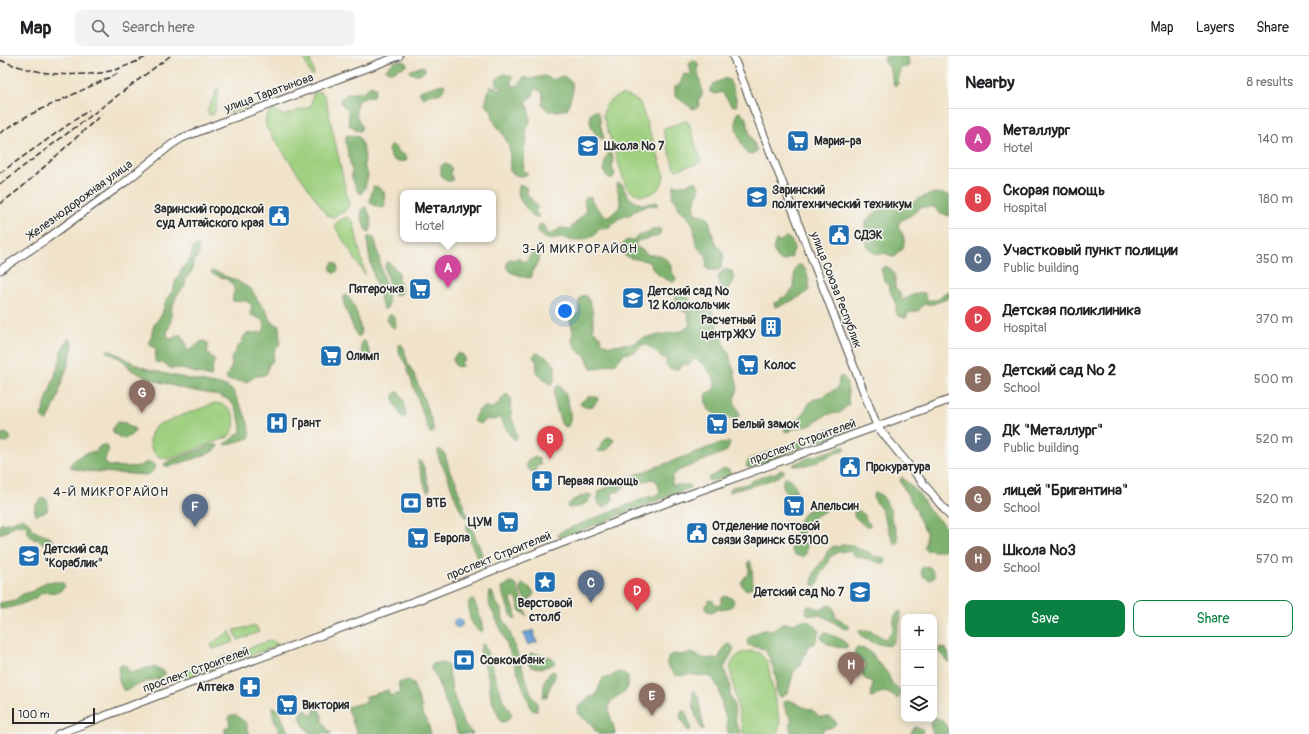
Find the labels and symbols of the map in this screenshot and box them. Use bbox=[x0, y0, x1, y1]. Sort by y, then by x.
street label: улица Таратынова bbox=[222, 70, 316, 116]
supermarket icon: Мария-ра bbox=[785, 128, 811, 154]
school or university icon: Школа № 7 bbox=[575, 133, 601, 159]
place label: Мария-ра bbox=[814, 134, 862, 149]
place label: Школа № 7 bbox=[603, 139, 665, 154]
street label: Железнодорожная улица bbox=[23, 156, 136, 244]
place label: Заринский политехнический техникум bbox=[772, 183, 912, 212]
school or university icon: Заринский политехнический техникум bbox=[744, 184, 770, 210]
place label: Заринский городской суд Алтайского края bbox=[154, 202, 264, 231]
public building icon: Заринский городской суд Алтайского края bbox=[266, 203, 292, 229]
public building icon: СДЭК bbox=[826, 222, 852, 248]
place label: СДЭК bbox=[854, 228, 883, 243]
street label: улица Союза Республик bbox=[806, 229, 865, 350]
district label: 3-Й МИКРОРАЙОН bbox=[522, 241, 638, 257]
pin: A bbox=[435, 255, 461, 288]
supermarket icon: Пятерочка bbox=[407, 276, 433, 302]
place label: Пятерочка bbox=[349, 282, 404, 297]
place label: Детский сад № 12 Колокольчик bbox=[647, 284, 731, 313]
school or university icon: Детский сад № 12 Колокольчик bbox=[620, 285, 646, 311]
your location bbox=[555, 301, 575, 321]
place label: Расчетный центр ЖКУ bbox=[701, 313, 757, 342]
building icon: Расчетный центр ЖКУ bbox=[758, 314, 784, 340]
supermarket icon: Олимп bbox=[318, 343, 344, 369]
place label: Олимп bbox=[346, 349, 379, 364]
supermarket icon: Колос bbox=[735, 352, 761, 378]
place label: Колос bbox=[764, 358, 796, 373]
pin: G bbox=[129, 380, 155, 413]
hospital icon: Грант bbox=[264, 410, 290, 436]
supermarket icon: Белый замок bbox=[704, 411, 730, 437]
place label: Грант bbox=[292, 416, 322, 431]
street label: проспект Строителей bbox=[748, 416, 858, 468]
place label: Белый замок bbox=[732, 417, 800, 432]
pin: B bbox=[537, 426, 563, 459]
public building icon: Прокуратура bbox=[837, 454, 863, 480]
place label: Прокуратура bbox=[866, 460, 931, 475]
pharmacy icon: Первая помощь bbox=[529, 468, 555, 494]
place label: Первая помощь bbox=[558, 474, 639, 489]
district label: 4-Й МИКРОРАЙОН bbox=[53, 484, 169, 500]
bank icon: ВТБ bbox=[398, 490, 424, 516]
supermarket icon: Апельсин bbox=[781, 493, 807, 519]
pin: F bbox=[182, 494, 208, 527]
place label: ВТБ bbox=[426, 496, 447, 511]
place label: Апельсин bbox=[810, 499, 859, 514]
supermarket icon: ЦУМ bbox=[495, 509, 521, 535]
place label: ЦУМ bbox=[468, 515, 492, 530]
place label: Отделение почтовой связи Заринск 659100 bbox=[711, 519, 829, 548]
public building icon: Отделение почтовой связи Заринск 659100 bbox=[684, 520, 710, 546]
supermarket icon: Европа bbox=[405, 525, 431, 551]
street label: проспект Строителей bbox=[444, 528, 554, 584]
place label: Европа bbox=[434, 531, 470, 546]
place label: Детский сад "Кораблик" bbox=[43, 542, 109, 571]
school or university icon: Детский сад "Кораблик" bbox=[16, 543, 42, 569]
place icon: Верстовой столб bbox=[532, 569, 558, 595]
pin: C bbox=[578, 570, 604, 603]
pin: D bbox=[624, 578, 650, 611]
school or university icon: Детский сад № 7 bbox=[847, 579, 873, 605]
place label: Детский сад № 7 bbox=[753, 585, 845, 600]
place label: Верстовой столб bbox=[518, 596, 573, 625]
street label: проспект Строителей bbox=[141, 644, 251, 696]
bank icon: Совкомбанк bbox=[451, 647, 477, 673]
pin: H bbox=[838, 652, 864, 685]
place label: Совкомбанк bbox=[480, 653, 546, 668]
pharmacy icon: Аптека bbox=[237, 674, 263, 700]
place label: Аптека bbox=[196, 680, 234, 695]
pin: E bbox=[639, 683, 665, 716]
supermarket icon: Виктория bbox=[274, 692, 300, 718]
place label: Виктория bbox=[302, 698, 350, 713]
scale bar bbox=[12, 706, 95, 725]

